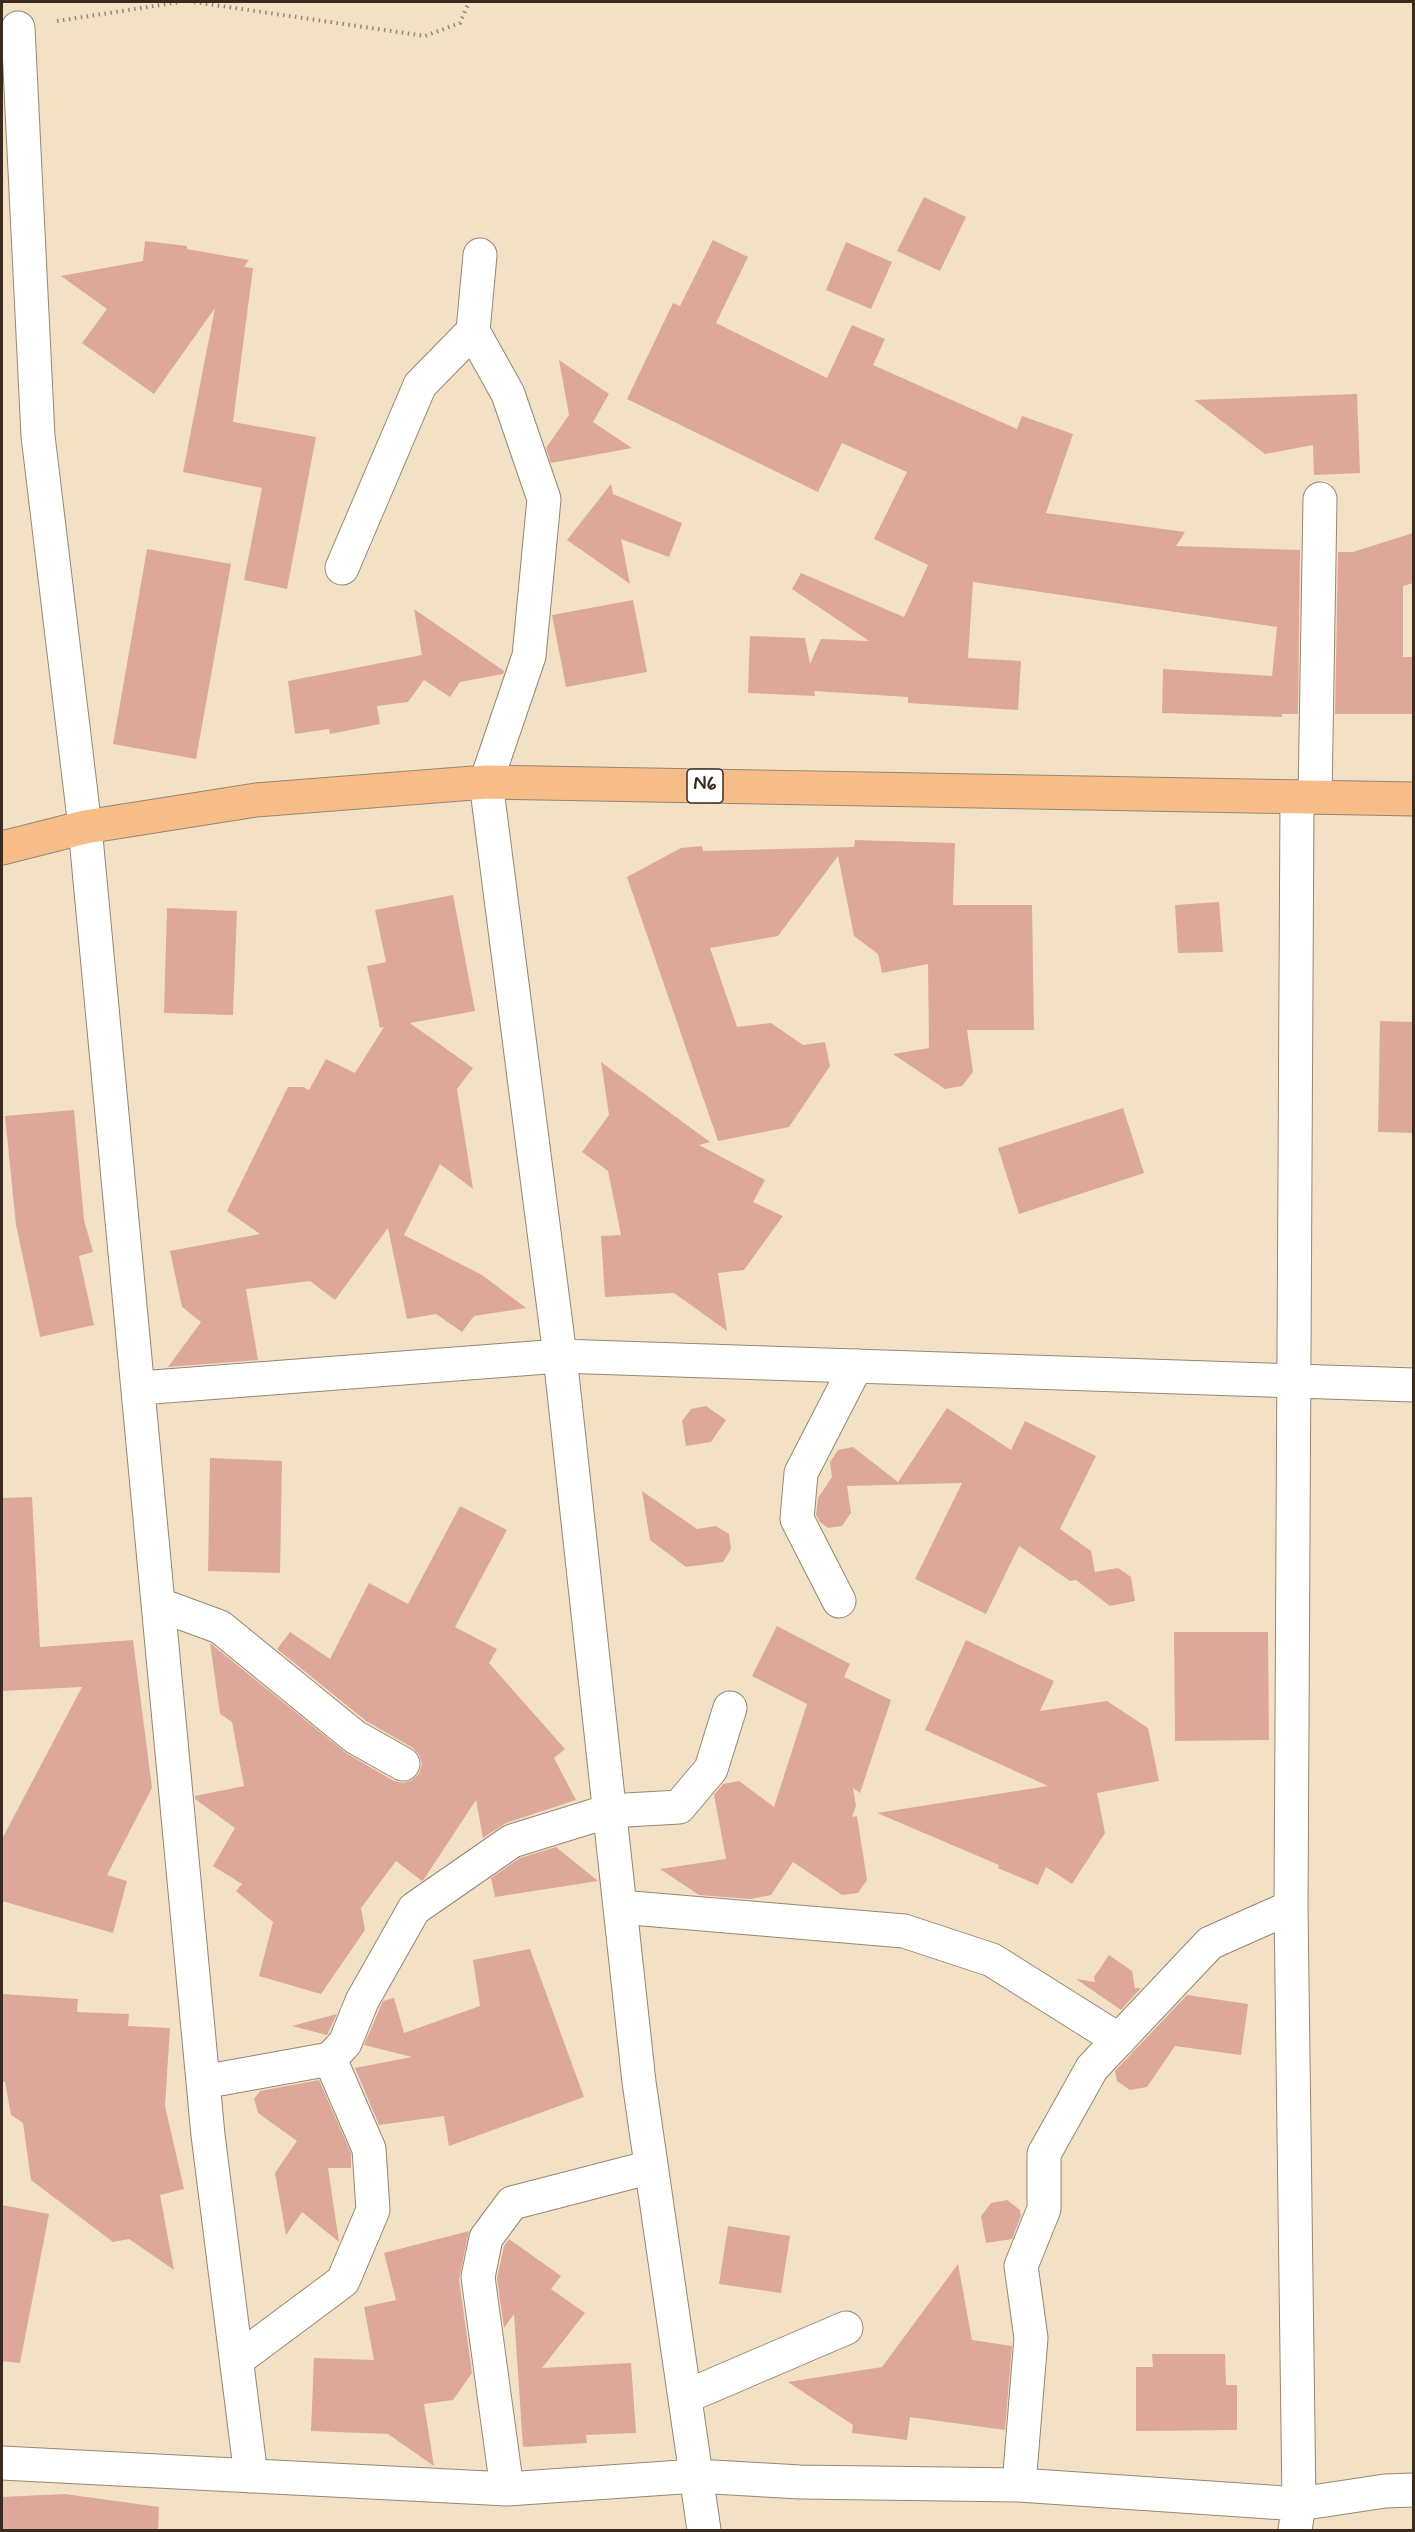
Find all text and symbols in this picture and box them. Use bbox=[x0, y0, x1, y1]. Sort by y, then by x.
road number: N6 bbox=[687, 769, 723, 803]

